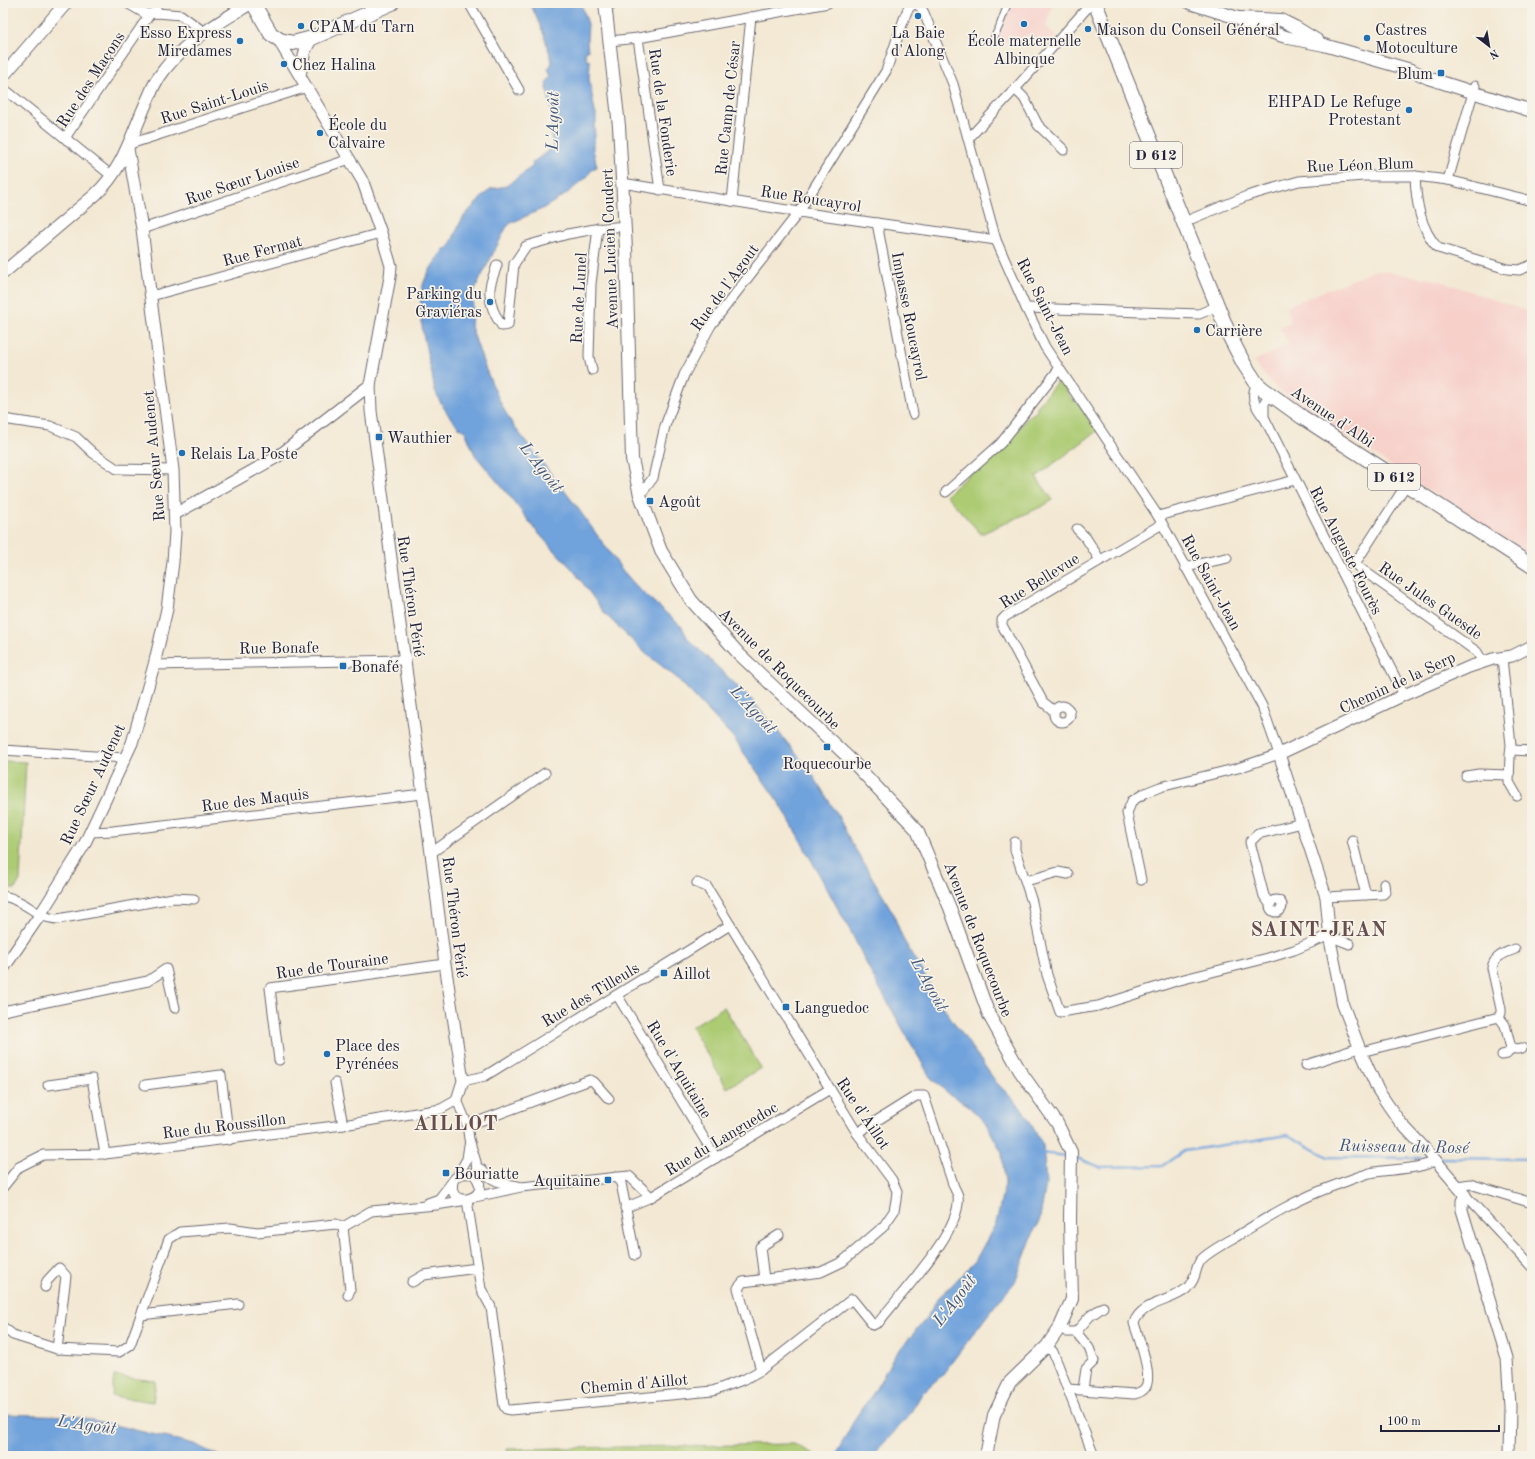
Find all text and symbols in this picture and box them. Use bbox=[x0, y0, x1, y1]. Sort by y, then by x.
marker: La Baie d'Along bbox=[913, 11, 923, 21]
marker: École maternelle Albinque bbox=[1019, 19, 1029, 29]
place label: CPAM du Tarn bbox=[309, 20, 415, 36]
marker: CPAM du Tarn bbox=[296, 21, 306, 31]
place label: Maison du Conseil Général bbox=[1096, 23, 1279, 39]
place label: Castres Motoculture bbox=[1375, 23, 1458, 57]
marker: Maison du Conseil Général bbox=[1083, 24, 1093, 34]
place label: Esso Express Miredames bbox=[139, 26, 232, 60]
place label: La Baie d'Along bbox=[891, 26, 945, 60]
north arrow bbox=[1469, 26, 1509, 66]
street label: Rue des Maçons bbox=[55, 29, 129, 131]
place label: École maternelle Albinque bbox=[967, 30, 1081, 68]
marker: Castres Motoculture bbox=[1362, 33, 1372, 43]
marker: Esso Express Miredames bbox=[235, 36, 245, 46]
street label: Rue Camp de César bbox=[714, 40, 744, 176]
text: N bbox=[1486, 46, 1500, 60]
street label: Rue de la Fonderie bbox=[645, 47, 679, 177]
place label: Chez Halina bbox=[292, 58, 376, 74]
marker: Chez Halina bbox=[279, 59, 289, 69]
place label: Blum bbox=[1396, 67, 1433, 83]
marker: Blum bbox=[1436, 68, 1446, 78]
street label: Rue Saint-Louis bbox=[159, 78, 271, 128]
water label: L'Agoût bbox=[544, 91, 563, 152]
place label: EHPAD Le Refuge Protestant bbox=[1267, 95, 1401, 129]
marker: EHPAD Le Refuge Protestant bbox=[1404, 105, 1414, 115]
place label: École du Calvaire bbox=[328, 114, 387, 152]
marker: École du Calvaire bbox=[315, 128, 325, 138]
road number: D 612 bbox=[1130, 142, 1182, 168]
street label: Rue Sœur Louise bbox=[184, 155, 302, 209]
street label: Rue Léon Blum bbox=[1306, 156, 1414, 176]
street label: Avenue Lucien Coudert bbox=[600, 168, 622, 330]
street label: Rue Roucayrol bbox=[759, 184, 862, 216]
street label: Rue Fermat bbox=[221, 234, 304, 270]
street label: Rue de l'Agout bbox=[689, 241, 763, 335]
street label: Impasse Roucayrol bbox=[888, 251, 928, 382]
street label: Rue de Lunel bbox=[570, 252, 590, 344]
street label: Rue Saint-Jean bbox=[1013, 256, 1076, 358]
place label: Parking du Graviéras bbox=[406, 287, 482, 321]
marker: Parking du Graviéras bbox=[485, 297, 495, 307]
place label: Carrière bbox=[1205, 324, 1262, 340]
marker: Carrière bbox=[1192, 325, 1202, 335]
street label: Avenue d'Albi bbox=[1287, 384, 1376, 451]
street label: Rue Sœur Audenet bbox=[141, 389, 169, 522]
place label: Wauthier bbox=[387, 431, 452, 447]
marker: Wauthier bbox=[374, 432, 384, 442]
water label: L'Agoût bbox=[515, 439, 566, 497]
place label: Relais La Poste bbox=[190, 447, 298, 463]
marker: Relais La Poste bbox=[177, 448, 187, 458]
road number: D 612 bbox=[1368, 464, 1420, 490]
street label: Rue Auguste Fourès bbox=[1306, 484, 1384, 617]
place label: Agoût bbox=[658, 495, 701, 511]
marker: Agoût bbox=[645, 496, 655, 506]
street label: Rue Saint-Jean bbox=[1177, 532, 1243, 634]
street label: Rue Théron Périé bbox=[394, 534, 426, 658]
street label: Rue Bellevue bbox=[997, 551, 1083, 612]
street label: Rue Jules Guesde bbox=[1375, 560, 1484, 643]
street label: Avenue de Roquecourbe bbox=[715, 606, 842, 733]
street label: Rue Bonafe bbox=[239, 640, 319, 658]
street label: Chemin de la Serp bbox=[1337, 650, 1458, 718]
place label: Bonafé bbox=[351, 660, 399, 676]
marker: Bonafé bbox=[338, 661, 348, 671]
water label: L'Agoût bbox=[726, 682, 780, 738]
street label: Rue Sœur Audenet bbox=[59, 721, 129, 848]
marker: Roquecourbe bbox=[822, 742, 832, 752]
place label: Roquecourbe bbox=[783, 757, 871, 773]
street label: Rue des Maquis bbox=[201, 786, 310, 816]
street label: Rue Théron Périé bbox=[439, 855, 469, 979]
street label: Avenue de Roquecourbe bbox=[940, 860, 1014, 1019]
district label: SAINT-JEAN bbox=[1250, 921, 1388, 941]
street label: Rue de Touraine bbox=[275, 951, 390, 983]
water label: L'Agoût bbox=[906, 954, 951, 1015]
street label: Rue des Tilleuls bbox=[540, 960, 643, 1031]
place label: Aillot bbox=[672, 967, 711, 983]
marker: Aillot bbox=[659, 968, 669, 978]
place label: Languedoc bbox=[794, 1001, 869, 1017]
marker: Languedoc bbox=[781, 1002, 791, 1012]
street label: Rue d'Aquitaine bbox=[643, 1018, 714, 1122]
place label: Place des Pyrénées bbox=[335, 1039, 400, 1073]
marker: Place des Pyrénées bbox=[322, 1049, 332, 1059]
street label: Rue d'Aillot bbox=[833, 1075, 892, 1153]
street label: Rue du Languedoc bbox=[663, 1100, 781, 1180]
street label: Rue du Roussillon bbox=[161, 1111, 287, 1143]
district label: AILLOT bbox=[413, 1115, 499, 1135]
water label: Ruisseau du Rosé bbox=[1338, 1138, 1471, 1157]
place label: Bouriatte bbox=[454, 1167, 519, 1183]
marker: Bouriatte bbox=[441, 1168, 451, 1178]
place label: Aquitaine bbox=[533, 1174, 600, 1190]
marker: Aquitaine bbox=[603, 1175, 613, 1185]
water label: L'Agoût bbox=[930, 1272, 980, 1330]
street label: Chemin d'Aillot bbox=[580, 1372, 689, 1398]
scale bar bbox=[1381, 1407, 1499, 1433]
water label: L'Agoût bbox=[55, 1413, 118, 1438]
text: 100 m bbox=[1387, 1416, 1421, 1428]

